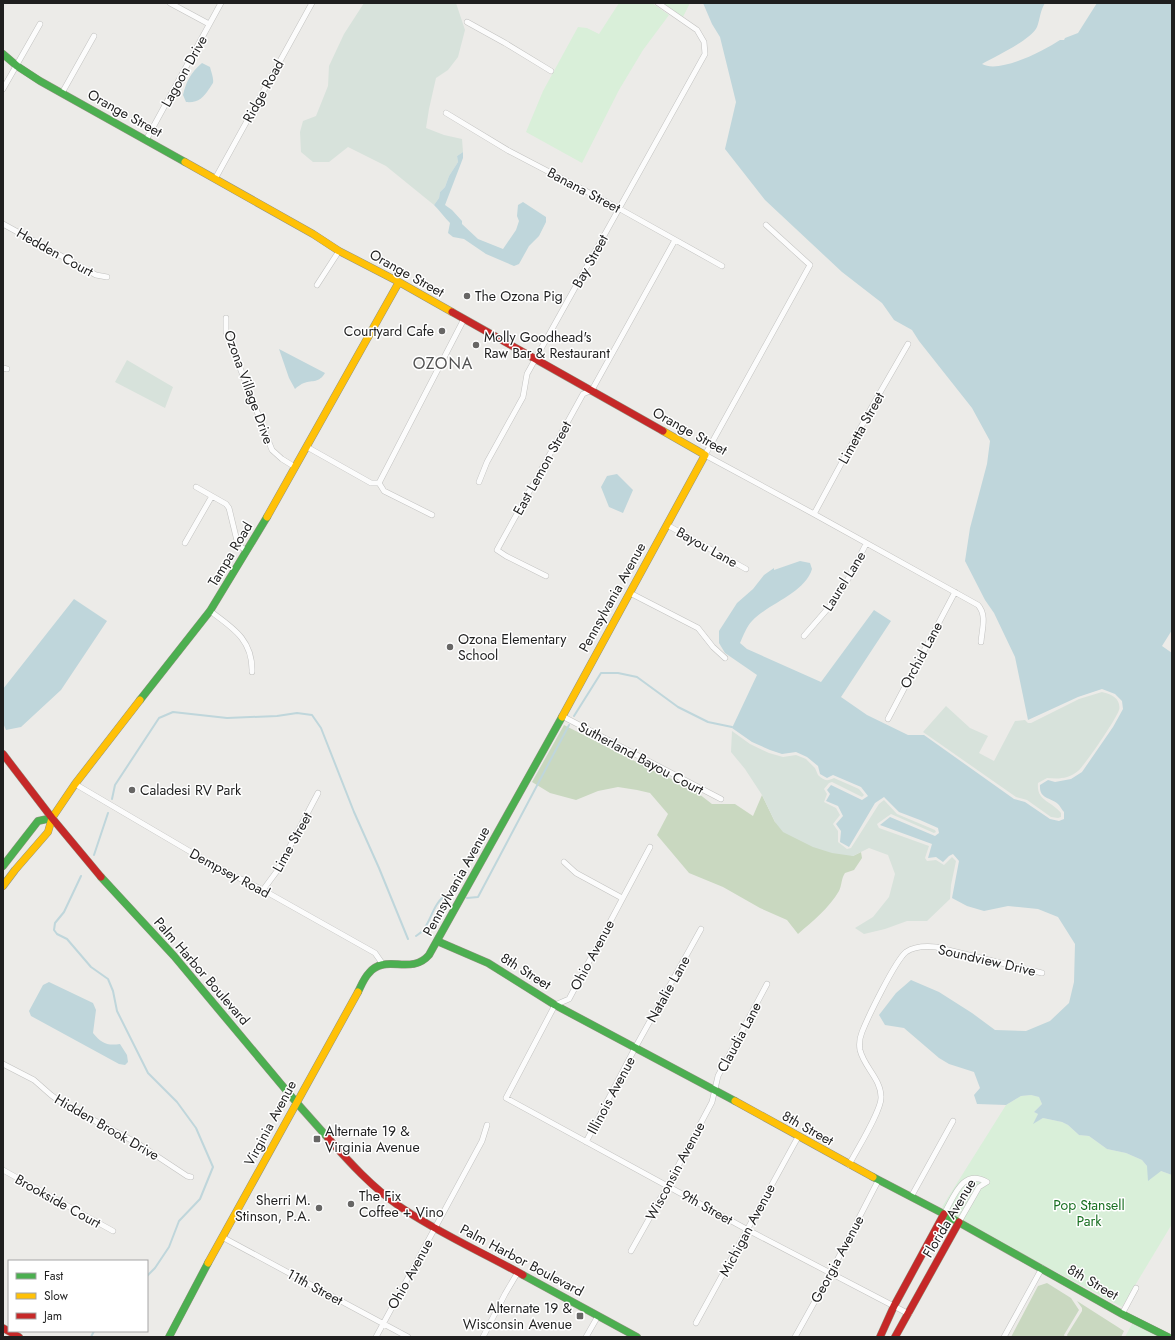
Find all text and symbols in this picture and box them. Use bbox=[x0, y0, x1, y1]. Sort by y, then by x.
street label: Lagoon Drive bbox=[156, 32, 212, 110]
street label: Ridge Road bbox=[238, 56, 288, 126]
street label: Orange Street bbox=[84, 84, 167, 142]
street label: Banana Street bbox=[544, 162, 625, 218]
street label: Hedden Court bbox=[13, 223, 97, 282]
street label: Bay Street bbox=[567, 230, 613, 291]
street label: Orange Street bbox=[366, 244, 449, 302]
place label: The Ozona Pig bbox=[475, 286, 563, 306]
marker: The Ozona Pig bbox=[462, 291, 472, 301]
place label: Courtyard Cafe bbox=[344, 321, 434, 341]
marker: Courtyard Cafe bbox=[437, 326, 447, 336]
street label: Ozona Village Drive bbox=[219, 327, 279, 447]
place label: Molly Goodhead's Raw Bar & Restaurant bbox=[484, 327, 610, 363]
marker: Molly Goodhead's Raw Bar & Restaurant bbox=[471, 340, 481, 350]
district label: OZONA bbox=[413, 352, 473, 375]
street label: Limetta Street bbox=[833, 388, 889, 467]
street label: Orange Street bbox=[649, 402, 732, 460]
street label: East Lemon Street bbox=[508, 417, 576, 519]
street label: Tampa Road bbox=[203, 518, 257, 590]
street label: Bayou Lane bbox=[673, 522, 741, 572]
street label: Pennsylvania Avenue bbox=[574, 539, 650, 655]
street label: Laurel Lane bbox=[818, 547, 870, 615]
street label: Orchid Lane bbox=[895, 618, 947, 692]
place label: Ozona Elementary School bbox=[458, 629, 567, 665]
marker: Ozona Elementary School bbox=[445, 642, 455, 652]
street label: Sutherland Bayou Court bbox=[575, 716, 708, 800]
place label: Caladesi RV Park bbox=[140, 780, 242, 800]
marker: Caladesi RV Park bbox=[127, 785, 137, 795]
street label: Lime Street bbox=[267, 808, 317, 876]
street label: Pennsylvania Avenue bbox=[418, 823, 494, 939]
street label: Dempsey Road bbox=[186, 843, 274, 903]
street label: Palm Harbor Boulevard bbox=[149, 913, 255, 1029]
street label: Ohio Avenue bbox=[565, 916, 619, 994]
street label: Soundview Drive bbox=[936, 939, 1038, 981]
street label: 8th Street bbox=[497, 948, 556, 995]
street label: Natalie Lane bbox=[641, 952, 695, 1026]
street label: Claudia Lane bbox=[712, 998, 766, 1076]
street label: Illinois Avenue bbox=[582, 1053, 640, 1137]
street label: Virginia Avenue bbox=[239, 1077, 301, 1169]
street label: Hidden Brook Drive bbox=[51, 1089, 163, 1165]
street label: 8th Street bbox=[779, 1106, 838, 1151]
street label: Wisconsin Avenue bbox=[641, 1118, 709, 1224]
place label: Alternate 19 & Virginia Avenue bbox=[325, 1121, 420, 1157]
marker: Alternate 19 & Virginia Avenue bbox=[312, 1134, 322, 1144]
street label: Brookside Court bbox=[11, 1169, 105, 1233]
street label: Florida Avenue bbox=[918, 1175, 980, 1261]
street label: Michigan Avenue bbox=[714, 1180, 780, 1280]
street label: 9th Street bbox=[677, 1185, 737, 1230]
place label: The Fix Coffee + Vino bbox=[359, 1186, 444, 1222]
place label: Sherri M. Stinson, P.A. bbox=[235, 1190, 311, 1226]
park label: Pop Stansell Park bbox=[1053, 1195, 1125, 1231]
marker: The Fix Coffee + Vino bbox=[346, 1199, 356, 1209]
marker: Sherri M. Stinson, P.A. bbox=[314, 1203, 324, 1213]
street label: Georgia Avenue bbox=[806, 1212, 868, 1306]
street label: Palm Harbor Boulevard bbox=[457, 1219, 587, 1301]
street label: Ohio Avenue bbox=[382, 1235, 438, 1313]
street label: 8th Street bbox=[1064, 1259, 1123, 1305]
legend bbox=[8, 1260, 148, 1332]
street label: 11th Street bbox=[283, 1264, 347, 1310]
text: Fast bbox=[44, 1267, 63, 1285]
text: Slow bbox=[44, 1287, 69, 1305]
place label: Alternate 19 & Wisconsin Avenue bbox=[463, 1298, 573, 1334]
text: Jam bbox=[42, 1307, 62, 1325]
marker: Alternate 19 & Wisconsin Avenue bbox=[575, 1311, 585, 1321]

